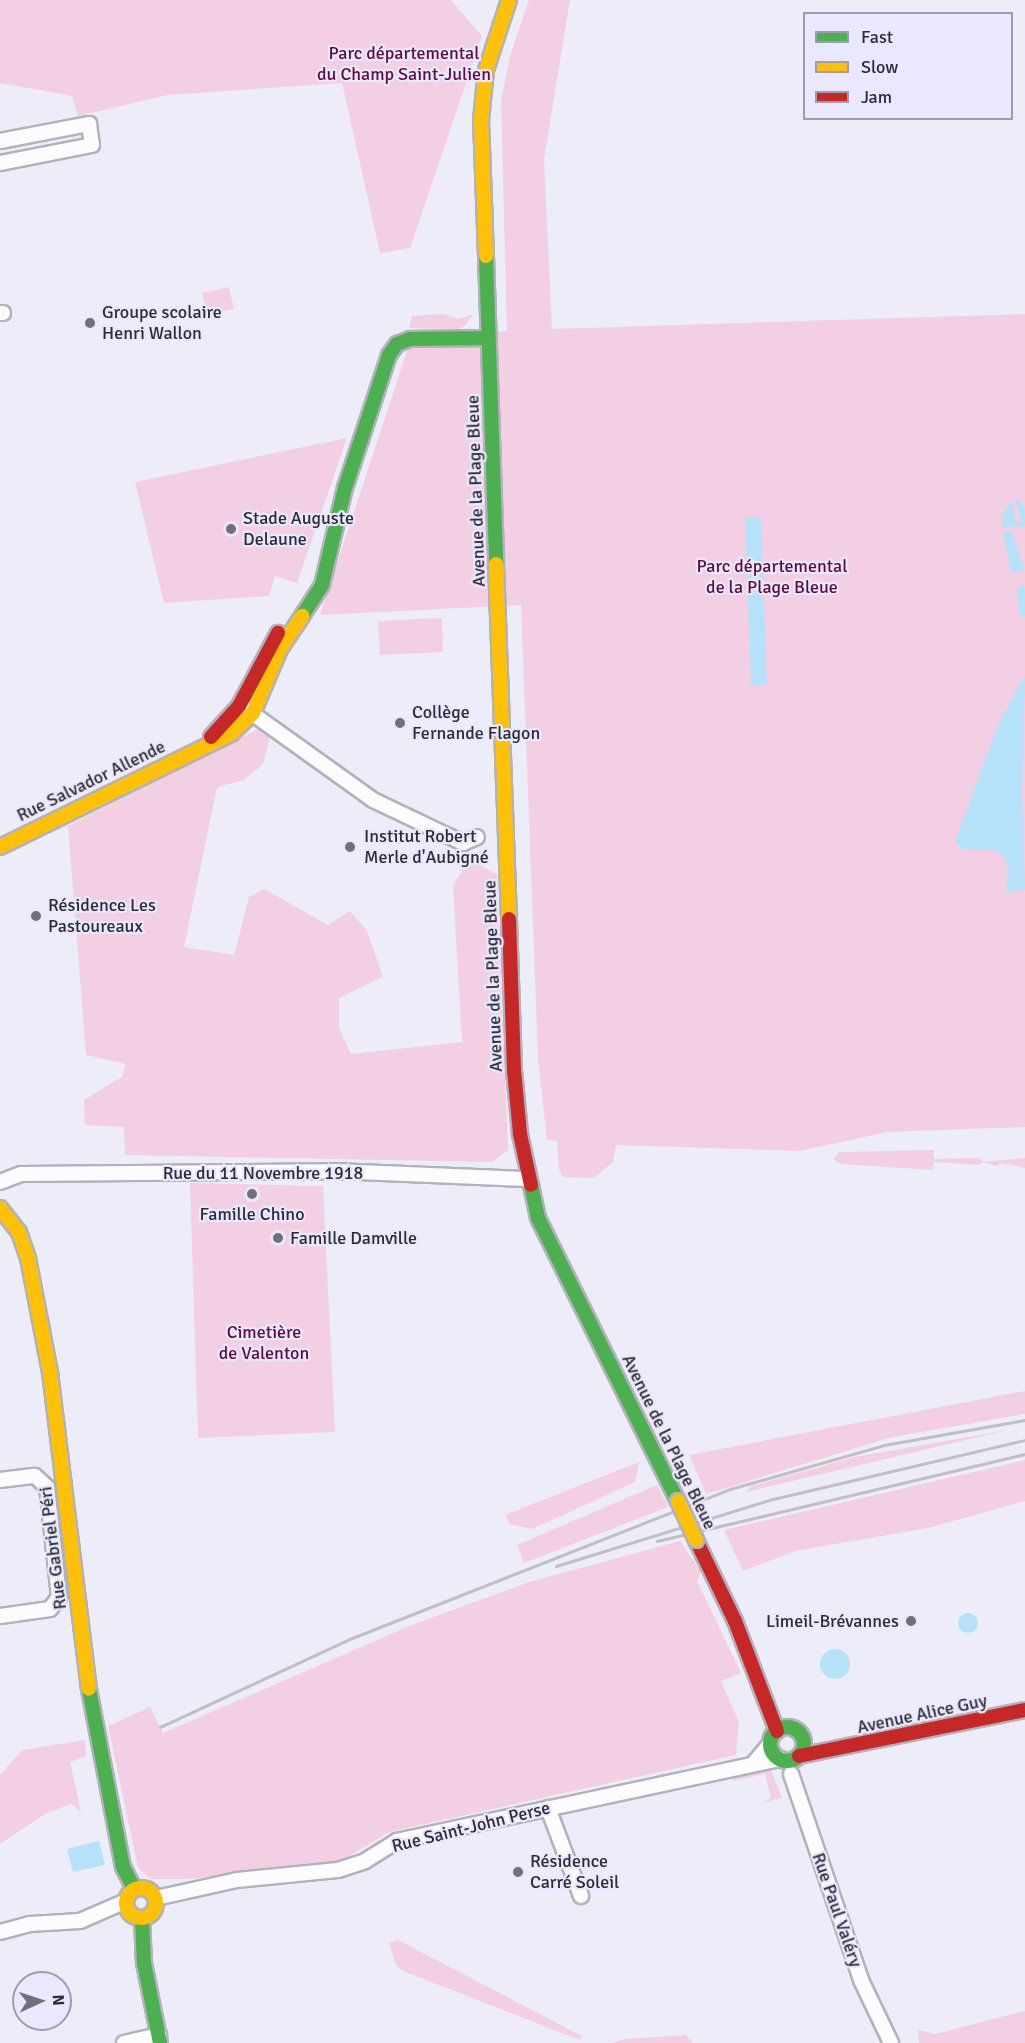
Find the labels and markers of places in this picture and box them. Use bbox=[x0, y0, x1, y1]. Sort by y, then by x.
place label: Groupe scolaire Henri Wallon bbox=[102, 302, 222, 344]
marker: Groupe scolaire Henri Wallon bbox=[83, 316, 97, 330]
place label: Stade Auguste Delaune bbox=[243, 508, 354, 550]
marker: Stade Auguste Delaune bbox=[224, 522, 238, 536]
place label: Collège Fernande Flagon bbox=[412, 702, 540, 744]
marker: Collège Fernande Flagon bbox=[393, 716, 407, 730]
place label: Institut Robert Merle d'Aubigné bbox=[364, 826, 489, 868]
marker: Institut Robert Merle d'Aubigné bbox=[341, 838, 359, 856]
place label: Résidence Les Pastoureaux bbox=[48, 895, 156, 938]
marker: Résidence Les Pastoureaux bbox=[29, 909, 43, 923]
marker: Famille Chino bbox=[245, 1187, 259, 1201]
place label: Famille Chino bbox=[199, 1203, 305, 1225]
place label: Famille Damville bbox=[290, 1227, 417, 1249]
marker: Famille Damville bbox=[271, 1231, 285, 1245]
place label: Limeil-Brévannes bbox=[766, 1610, 899, 1632]
marker: Limeil-Brévannes bbox=[904, 1614, 918, 1628]
place label: Résidence Carré Soleil bbox=[530, 1851, 619, 1894]
marker: Résidence Carré Soleil bbox=[511, 1865, 525, 1879]

